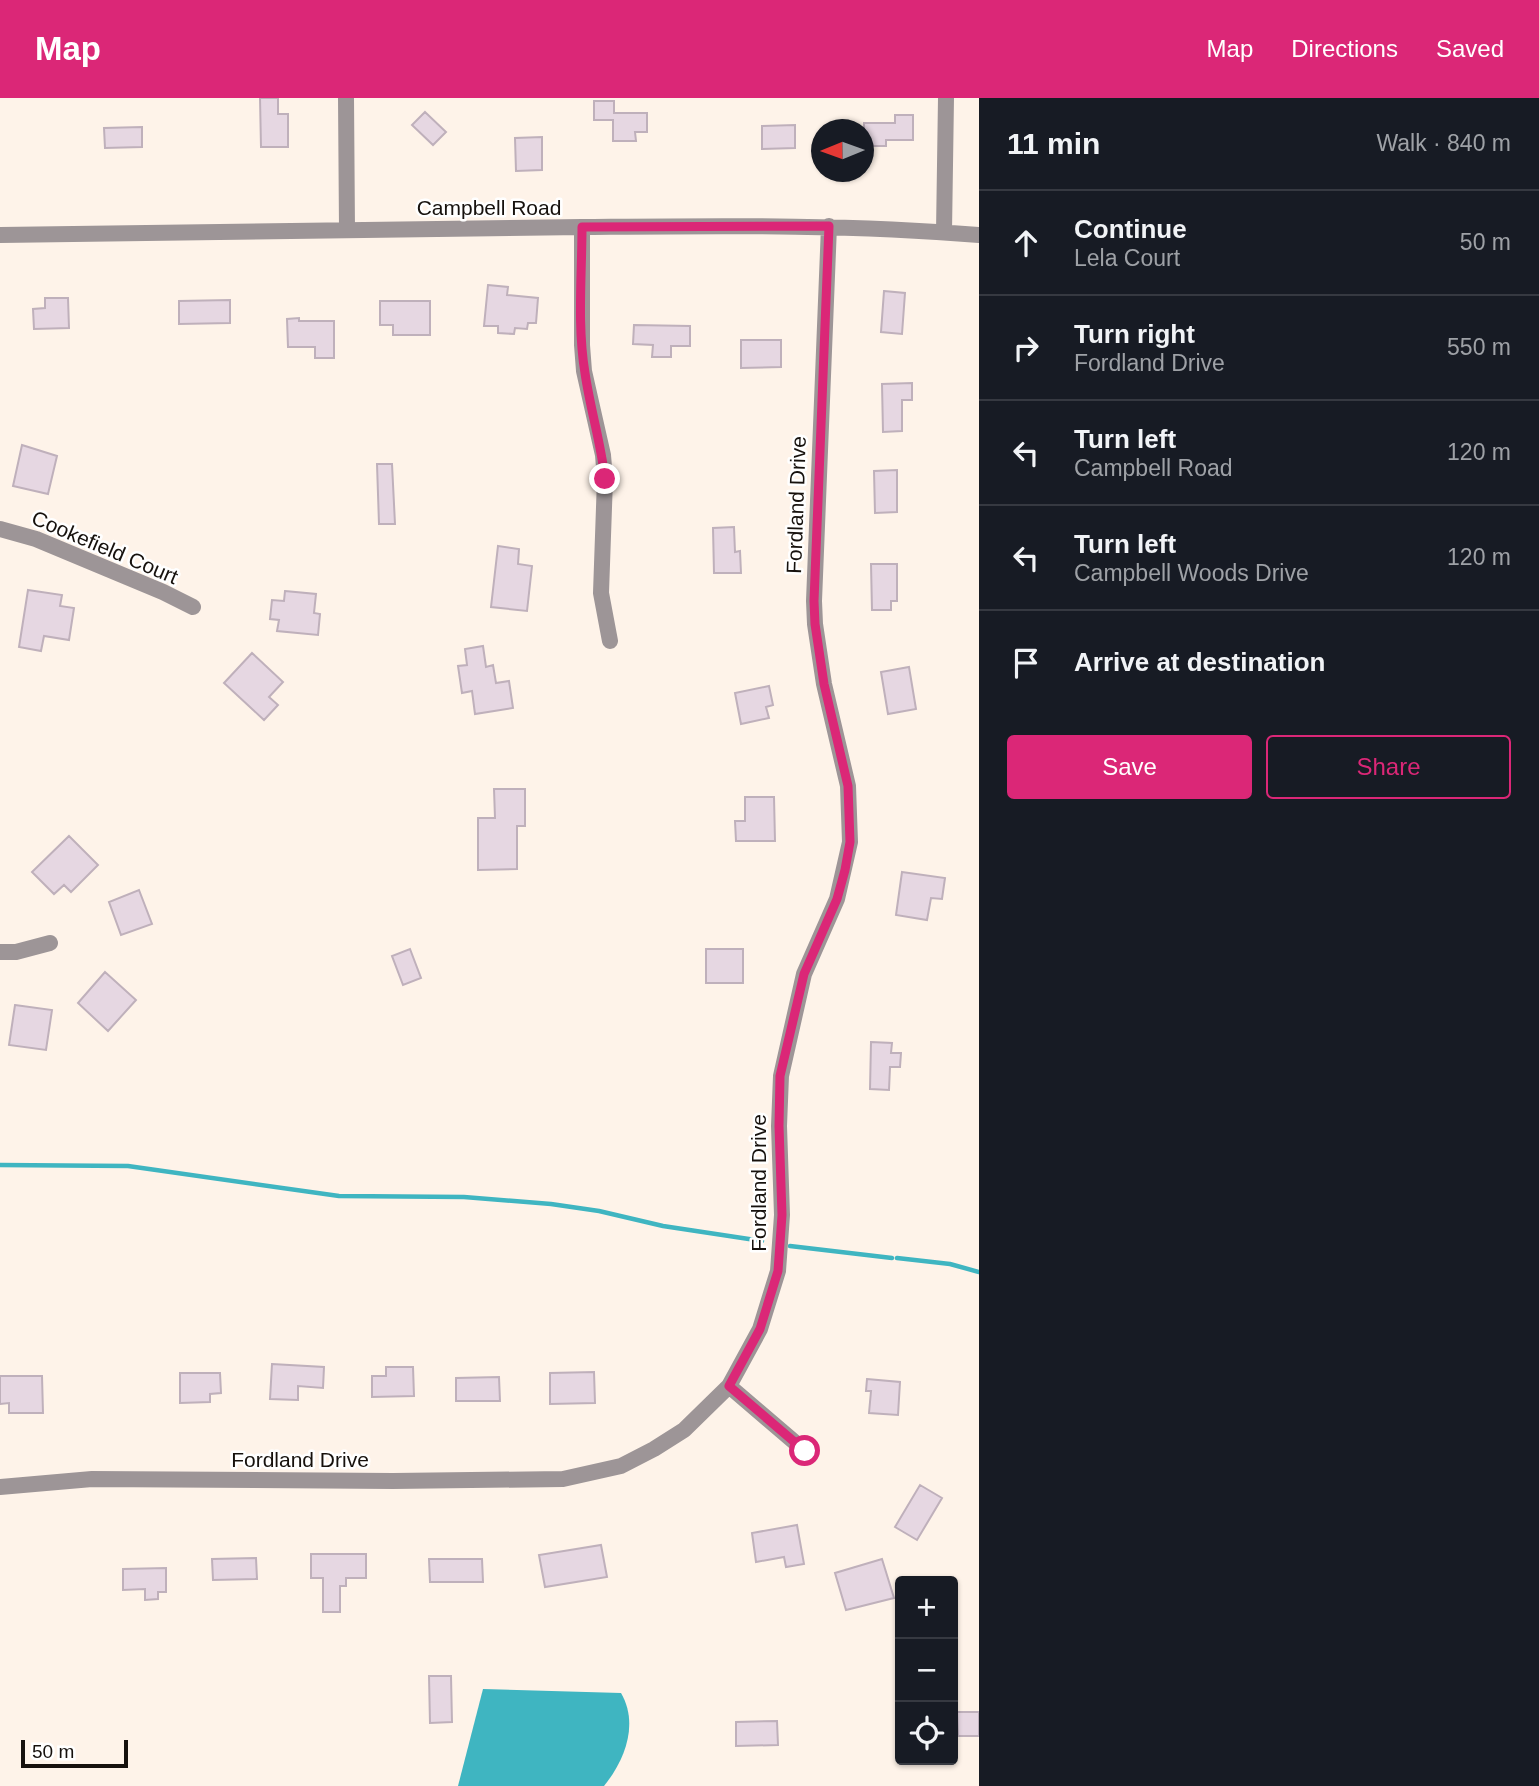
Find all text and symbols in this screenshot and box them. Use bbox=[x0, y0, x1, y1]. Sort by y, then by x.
text: Map bbox=[35, 30, 101, 67]
text: Map bbox=[1207, 35, 1253, 62]
text: Directions bbox=[1291, 35, 1398, 62]
text: Saved bbox=[1436, 35, 1504, 62]
north arrow bbox=[811, 119, 874, 182]
text: 11 min bbox=[1007, 127, 1100, 160]
text: Walk · 840 m bbox=[1376, 130, 1511, 156]
street label: Campbell Road bbox=[417, 196, 561, 219]
text: Continue bbox=[1074, 214, 1187, 244]
icon: ahead bbox=[1007, 224, 1045, 262]
text: 50 m bbox=[1460, 229, 1511, 255]
text: Lela Court bbox=[1074, 245, 1180, 271]
text: Turn right bbox=[1074, 319, 1195, 349]
icon: right bbox=[1007, 329, 1045, 367]
text: 550 m bbox=[1447, 334, 1511, 360]
text: Fordland Drive bbox=[1074, 350, 1225, 376]
text: Turn left bbox=[1074, 424, 1176, 454]
icon: left bbox=[1007, 434, 1045, 472]
street label: Fordland Drive bbox=[782, 436, 810, 574]
text: 120 m bbox=[1447, 439, 1511, 465]
text: Campbell Road bbox=[1074, 455, 1233, 481]
route end bbox=[589, 463, 620, 494]
street label: Cookefield Court bbox=[29, 506, 182, 588]
text: Turn left bbox=[1074, 529, 1176, 559]
icon: left bbox=[1007, 539, 1045, 577]
text: 120 m bbox=[1447, 544, 1511, 570]
text: Campbell Woods Drive bbox=[1074, 560, 1309, 586]
icon: arrive bbox=[1007, 644, 1045, 682]
text: Arrive at destination bbox=[1074, 647, 1325, 677]
button: Save bbox=[1007, 735, 1252, 799]
button: Share bbox=[1266, 735, 1511, 799]
street label: Fordland Drive bbox=[747, 1114, 770, 1252]
route start bbox=[789, 1435, 820, 1466]
street label: Fordland Drive bbox=[231, 1448, 369, 1471]
map controls bbox=[895, 1576, 958, 1765]
button: + bbox=[895, 1576, 958, 1639]
button: − bbox=[895, 1639, 958, 1702]
button: locate bbox=[895, 1702, 958, 1765]
scale bar bbox=[21, 1737, 128, 1769]
text: 50 m bbox=[32, 1741, 74, 1762]

